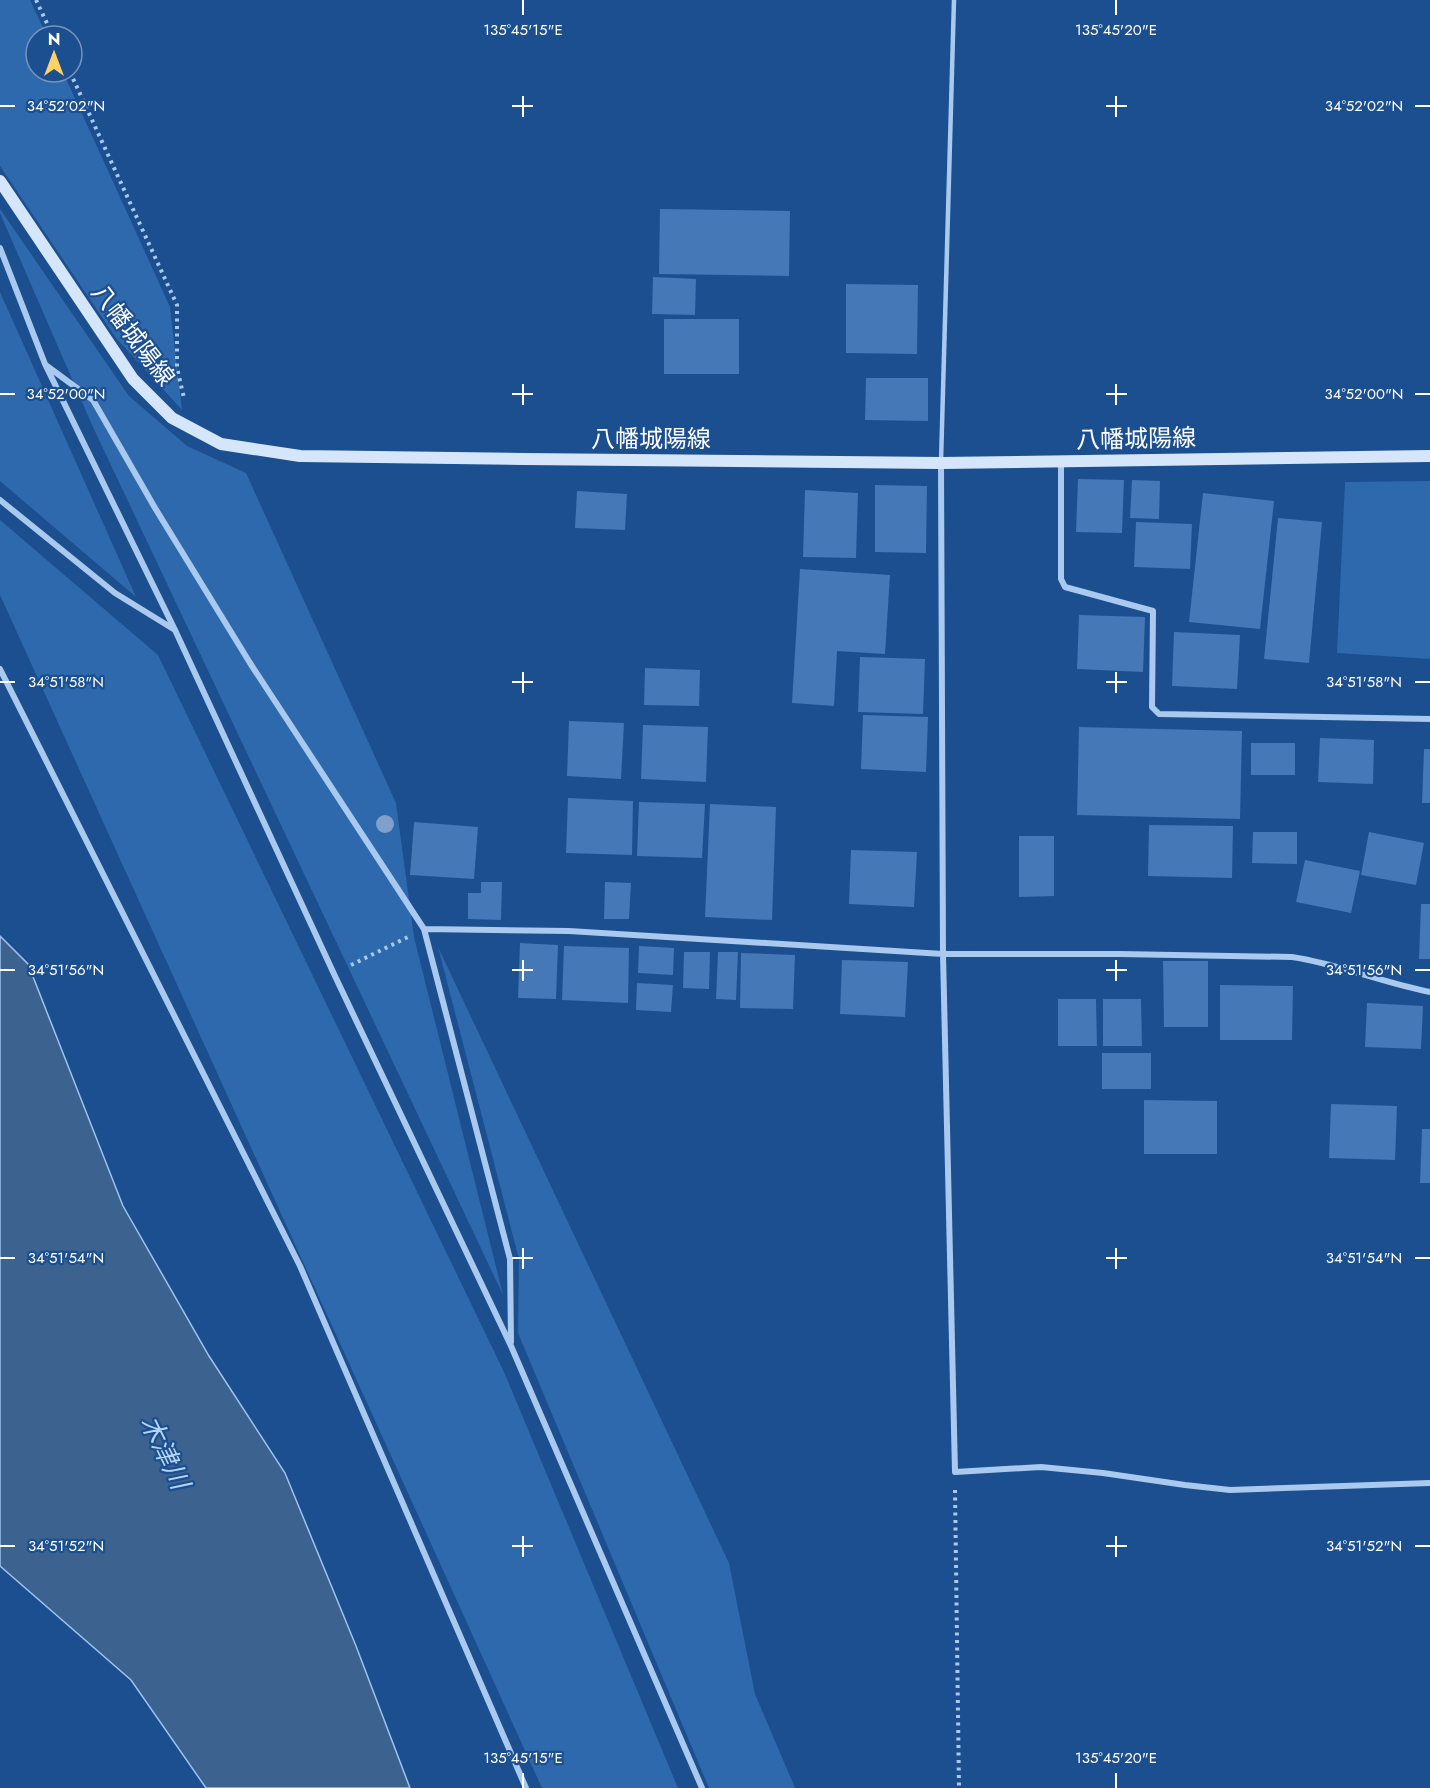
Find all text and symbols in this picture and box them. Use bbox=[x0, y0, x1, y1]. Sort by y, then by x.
text: 135°45'15"E bbox=[483, 19, 563, 41]
text: 135°45'20"E bbox=[1075, 19, 1157, 41]
north arrow bbox=[24, 24, 84, 84]
text: N bbox=[48, 28, 60, 51]
text: 34°52'02"N bbox=[27, 95, 105, 117]
text: 34°52'02"N bbox=[1325, 95, 1403, 117]
street label: 八幡城陽線 bbox=[83, 276, 183, 393]
text: 34°52'00"N bbox=[27, 383, 105, 405]
text: 34°52'00"N bbox=[1325, 383, 1403, 405]
street label: 八幡城陽線 bbox=[1076, 420, 1196, 457]
street label: 八幡城陽線 bbox=[591, 421, 711, 456]
text: 34°51'58"N bbox=[28, 671, 104, 693]
text: 34°51'58"N bbox=[1326, 671, 1402, 693]
text: 34°51'56"N bbox=[28, 959, 104, 981]
text: 34°51'56"N bbox=[1326, 959, 1402, 981]
text: 34°51'54"N bbox=[28, 1247, 104, 1269]
text: 34°51'54"N bbox=[1326, 1247, 1402, 1269]
water label: 木津川 bbox=[131, 1409, 200, 1498]
text: 34°51'52"N bbox=[28, 1535, 104, 1557]
text: 34°51'52"N bbox=[1326, 1535, 1402, 1557]
text: 135°45'15"E bbox=[483, 1747, 563, 1769]
text: 135°45'20"E bbox=[1075, 1747, 1157, 1769]

